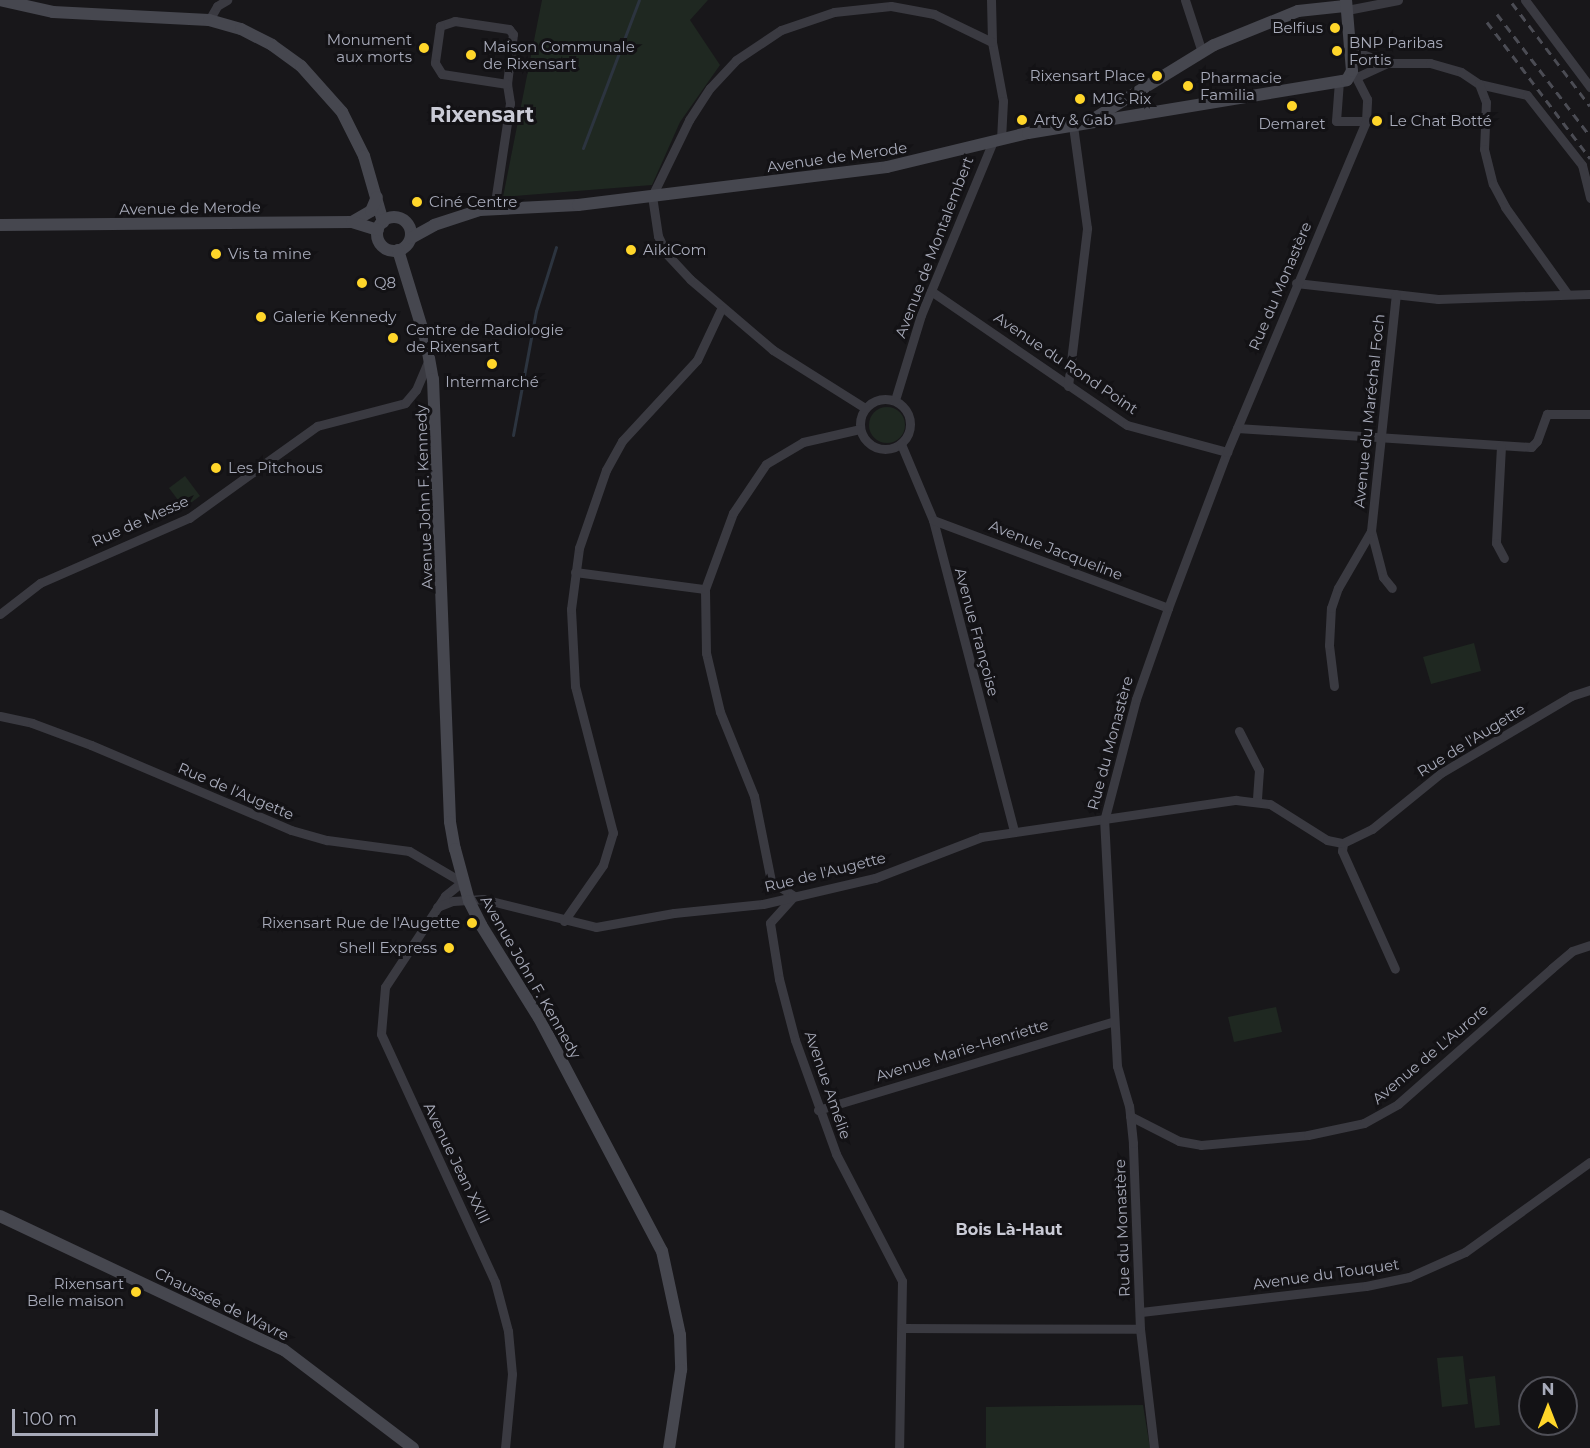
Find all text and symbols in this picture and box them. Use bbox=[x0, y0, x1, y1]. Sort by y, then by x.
place label: Belfius bbox=[1272, 19, 1323, 37]
marker: Belfius bbox=[1328, 21, 1342, 35]
place label: Monument aux morts bbox=[327, 30, 412, 65]
place label: BNP Paribas Fortis bbox=[1349, 33, 1443, 68]
place label: Maison Communale de Rixensart bbox=[483, 37, 635, 72]
marker: Monument aux morts bbox=[417, 41, 431, 55]
marker: BNP Paribas Fortis bbox=[1330, 44, 1344, 58]
marker: Maison Communale de Rixensart bbox=[464, 48, 478, 62]
place label: Rixensart Place bbox=[1030, 67, 1145, 85]
place label: Pharmacie Familia bbox=[1200, 68, 1282, 103]
marker: Rixensart Place bbox=[1150, 69, 1164, 83]
marker: Pharmacie Familia bbox=[1181, 79, 1195, 93]
place label: MJC Rix bbox=[1092, 90, 1151, 108]
marker: MJC Rix bbox=[1073, 92, 1087, 106]
marker: Demaret bbox=[1285, 99, 1299, 113]
district label: Rixensart bbox=[430, 102, 534, 128]
place label: Arty & Gab bbox=[1034, 111, 1113, 129]
place label: Le Chat Botté bbox=[1389, 112, 1492, 130]
marker: Arty & Gab bbox=[1015, 113, 1029, 127]
marker: Le Chat Botté bbox=[1370, 114, 1384, 128]
place label: Demaret bbox=[1258, 115, 1326, 133]
street label: Avenue de Merode bbox=[766, 138, 908, 176]
street label: Avenue de Montalembert bbox=[891, 154, 977, 340]
place label: Ciné Centre bbox=[429, 193, 517, 211]
marker: Ciné Centre bbox=[410, 195, 424, 209]
street label: Avenue de Merode bbox=[119, 198, 261, 218]
street label: Rue du Monastère bbox=[1245, 219, 1315, 353]
place label: AikiCom bbox=[643, 241, 706, 259]
marker: AikiCom bbox=[624, 243, 638, 257]
place label: Vis ta mine bbox=[228, 245, 311, 263]
marker: Vis ta mine bbox=[209, 247, 223, 261]
place label: Q8 bbox=[374, 274, 396, 292]
marker: Q8 bbox=[355, 276, 369, 290]
place label: Galerie Kennedy bbox=[273, 308, 396, 326]
street label: Avenue du Rond Point bbox=[991, 308, 1141, 418]
marker: Galerie Kennedy bbox=[254, 310, 268, 324]
street label: Avenue du Maréchal Foch bbox=[1350, 313, 1388, 509]
place label: Centre de Radiologie de Rixensart bbox=[406, 320, 564, 355]
marker: Centre de Radiologie de Rixensart bbox=[384, 329, 402, 347]
marker: Intermarché bbox=[485, 357, 499, 371]
place label: Intermarché bbox=[445, 373, 539, 391]
street label: Avenue John F. Kennedy bbox=[412, 404, 436, 590]
place label: Les Pitchous bbox=[228, 459, 323, 477]
marker: Les Pitchous bbox=[209, 461, 223, 475]
street label: Rue de Messe bbox=[89, 492, 191, 550]
street label: Avenue Jacqueline bbox=[987, 516, 1125, 584]
street label: Avenue Françoise bbox=[951, 566, 1003, 698]
street label: Rue du Monastère bbox=[1083, 674, 1137, 812]
street label: Rue de l'Augette bbox=[1414, 699, 1528, 781]
street label: Rue de l'Augette bbox=[175, 758, 297, 824]
street label: Rue de l'Augette bbox=[763, 848, 887, 896]
street label: Avenue John F. Kennedy bbox=[477, 892, 585, 1062]
place label: Rixensart Rue de l'Augette bbox=[261, 914, 460, 932]
marker: Rixensart Rue de l'Augette bbox=[465, 916, 479, 930]
place label: Shell Express bbox=[339, 939, 437, 957]
marker: Shell Express bbox=[442, 941, 456, 955]
street label: Avenue de L'Aurore bbox=[1368, 1000, 1492, 1108]
street label: Avenue Marie-Henriette bbox=[873, 1015, 1051, 1085]
street label: Avenue Amélie bbox=[801, 1028, 855, 1142]
street label: Avenue Jean XXIII bbox=[420, 1100, 494, 1226]
street label: Rue du Monastère bbox=[1111, 1159, 1133, 1297]
district label: Bois Là-Haut bbox=[955, 1220, 1063, 1240]
street label: Avenue du Touquet bbox=[1252, 1255, 1400, 1293]
street label: Chaussée de Wavre bbox=[152, 1264, 292, 1344]
place label: Rixensart Belle maison bbox=[27, 1274, 124, 1309]
marker: Rixensart Belle maison bbox=[129, 1285, 143, 1299]
north arrow bbox=[1518, 1376, 1578, 1436]
text: N bbox=[1542, 1380, 1554, 1399]
scale bar bbox=[15, 1397, 160, 1435]
text: 100 m bbox=[23, 1408, 77, 1430]

